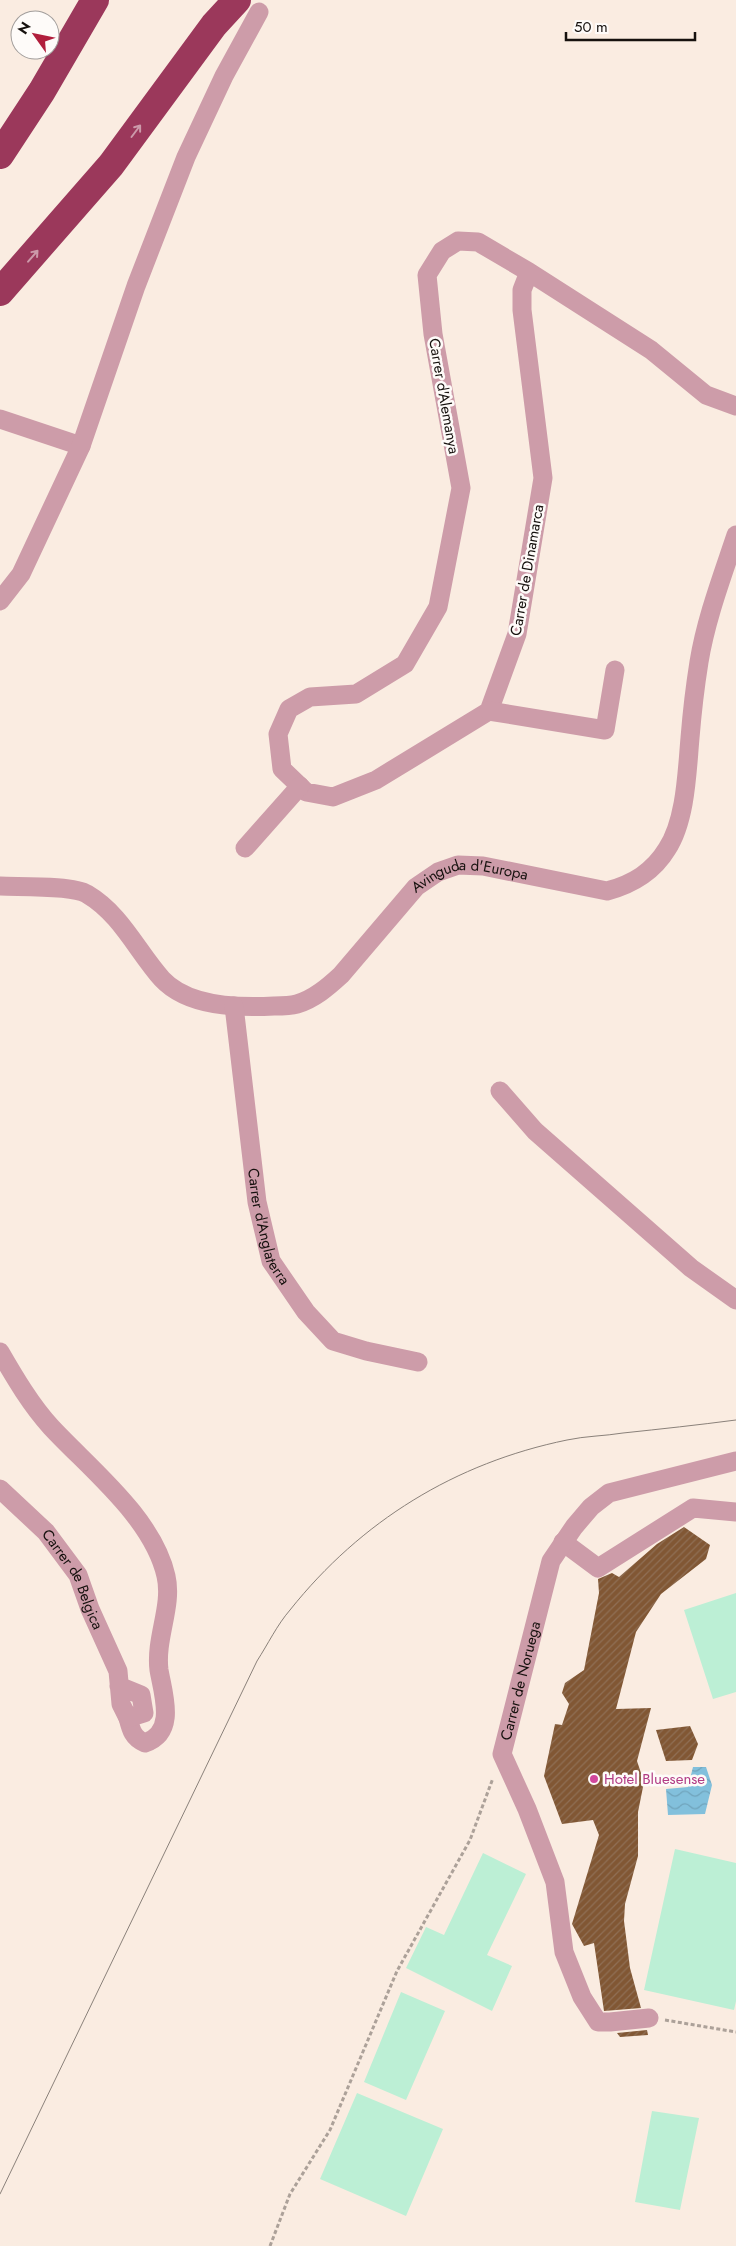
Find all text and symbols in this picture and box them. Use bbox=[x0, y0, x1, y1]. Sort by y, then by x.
north arrow bbox=[10, 10, 60, 60]
scale bar bbox=[566, 10, 695, 42]
text: 50 m bbox=[574, 16, 608, 38]
text: N bbox=[13, 18, 36, 38]
one-way arrow bbox=[131, 125, 142, 138]
one-way arrow bbox=[27, 250, 39, 263]
street label: Carrer d'Alemanya bbox=[423, 336, 465, 456]
street label: Carrer de Dinamarca bbox=[505, 503, 549, 637]
street label: Avinguda d'Europa bbox=[407, 854, 530, 898]
street label: Carrer d'Anglaterra bbox=[242, 1167, 295, 1289]
street label: Carrer de Belgica bbox=[37, 1525, 109, 1633]
street label: Carrer de Noruega bbox=[495, 1619, 546, 1743]
place label: Hotel Bluesense bbox=[604, 1768, 705, 1790]
marker: Hotel Bluesense bbox=[588, 1773, 600, 1785]

